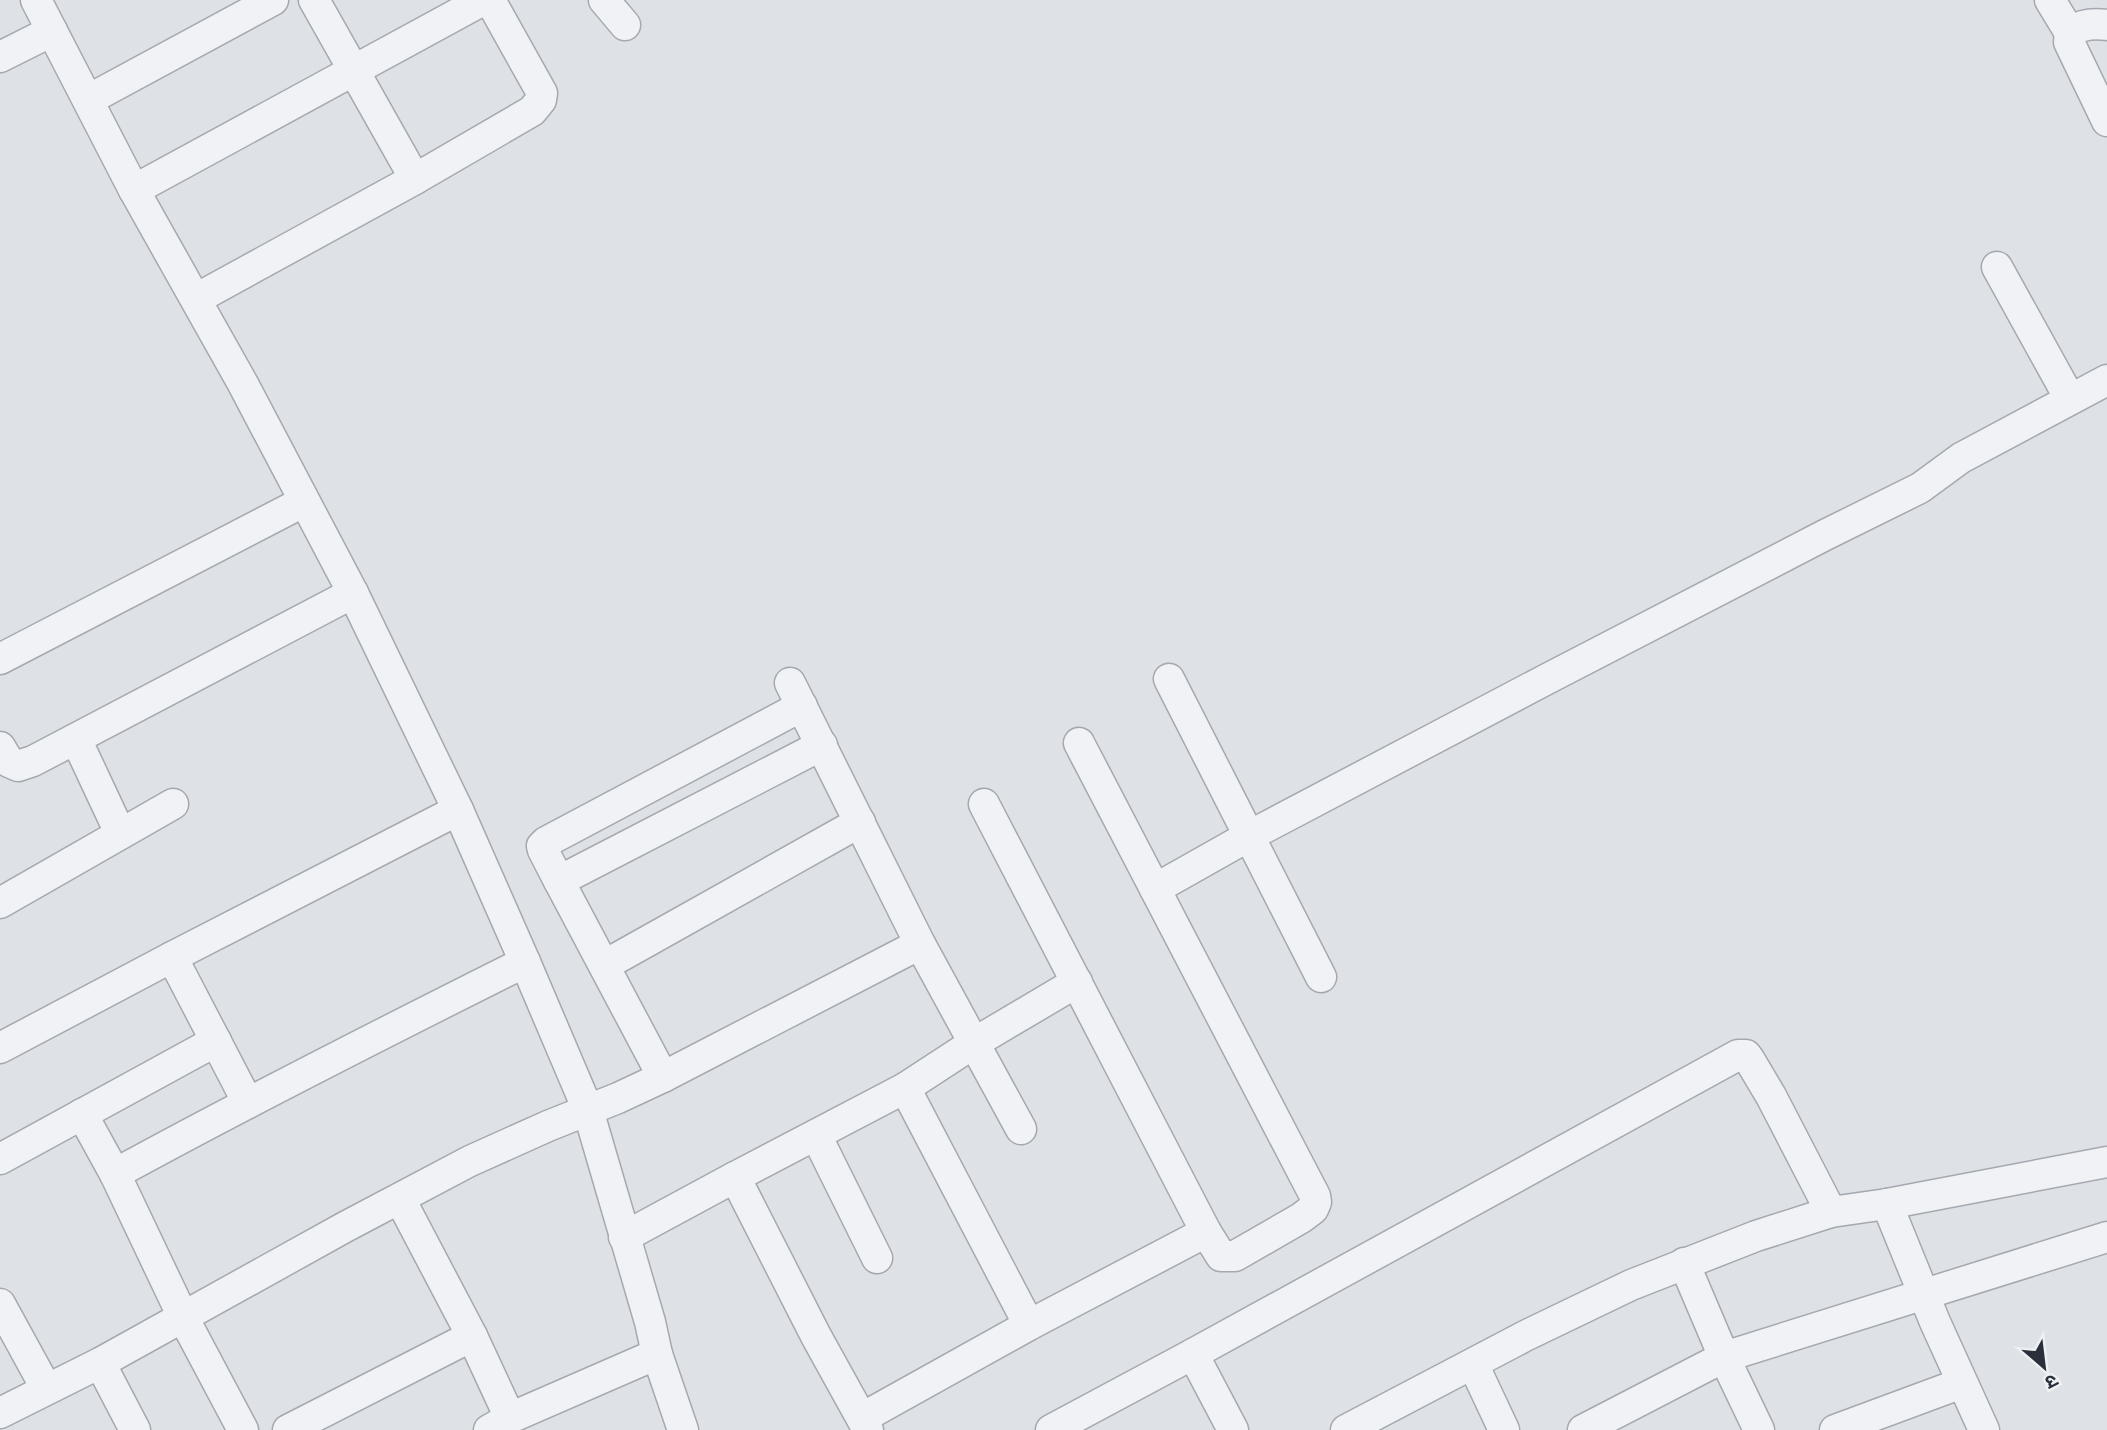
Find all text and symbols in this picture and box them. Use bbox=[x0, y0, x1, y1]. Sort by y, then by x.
north arrow bbox=[2009, 1332, 2079, 1402]
text: उ bbox=[2041, 1369, 2063, 1396]

